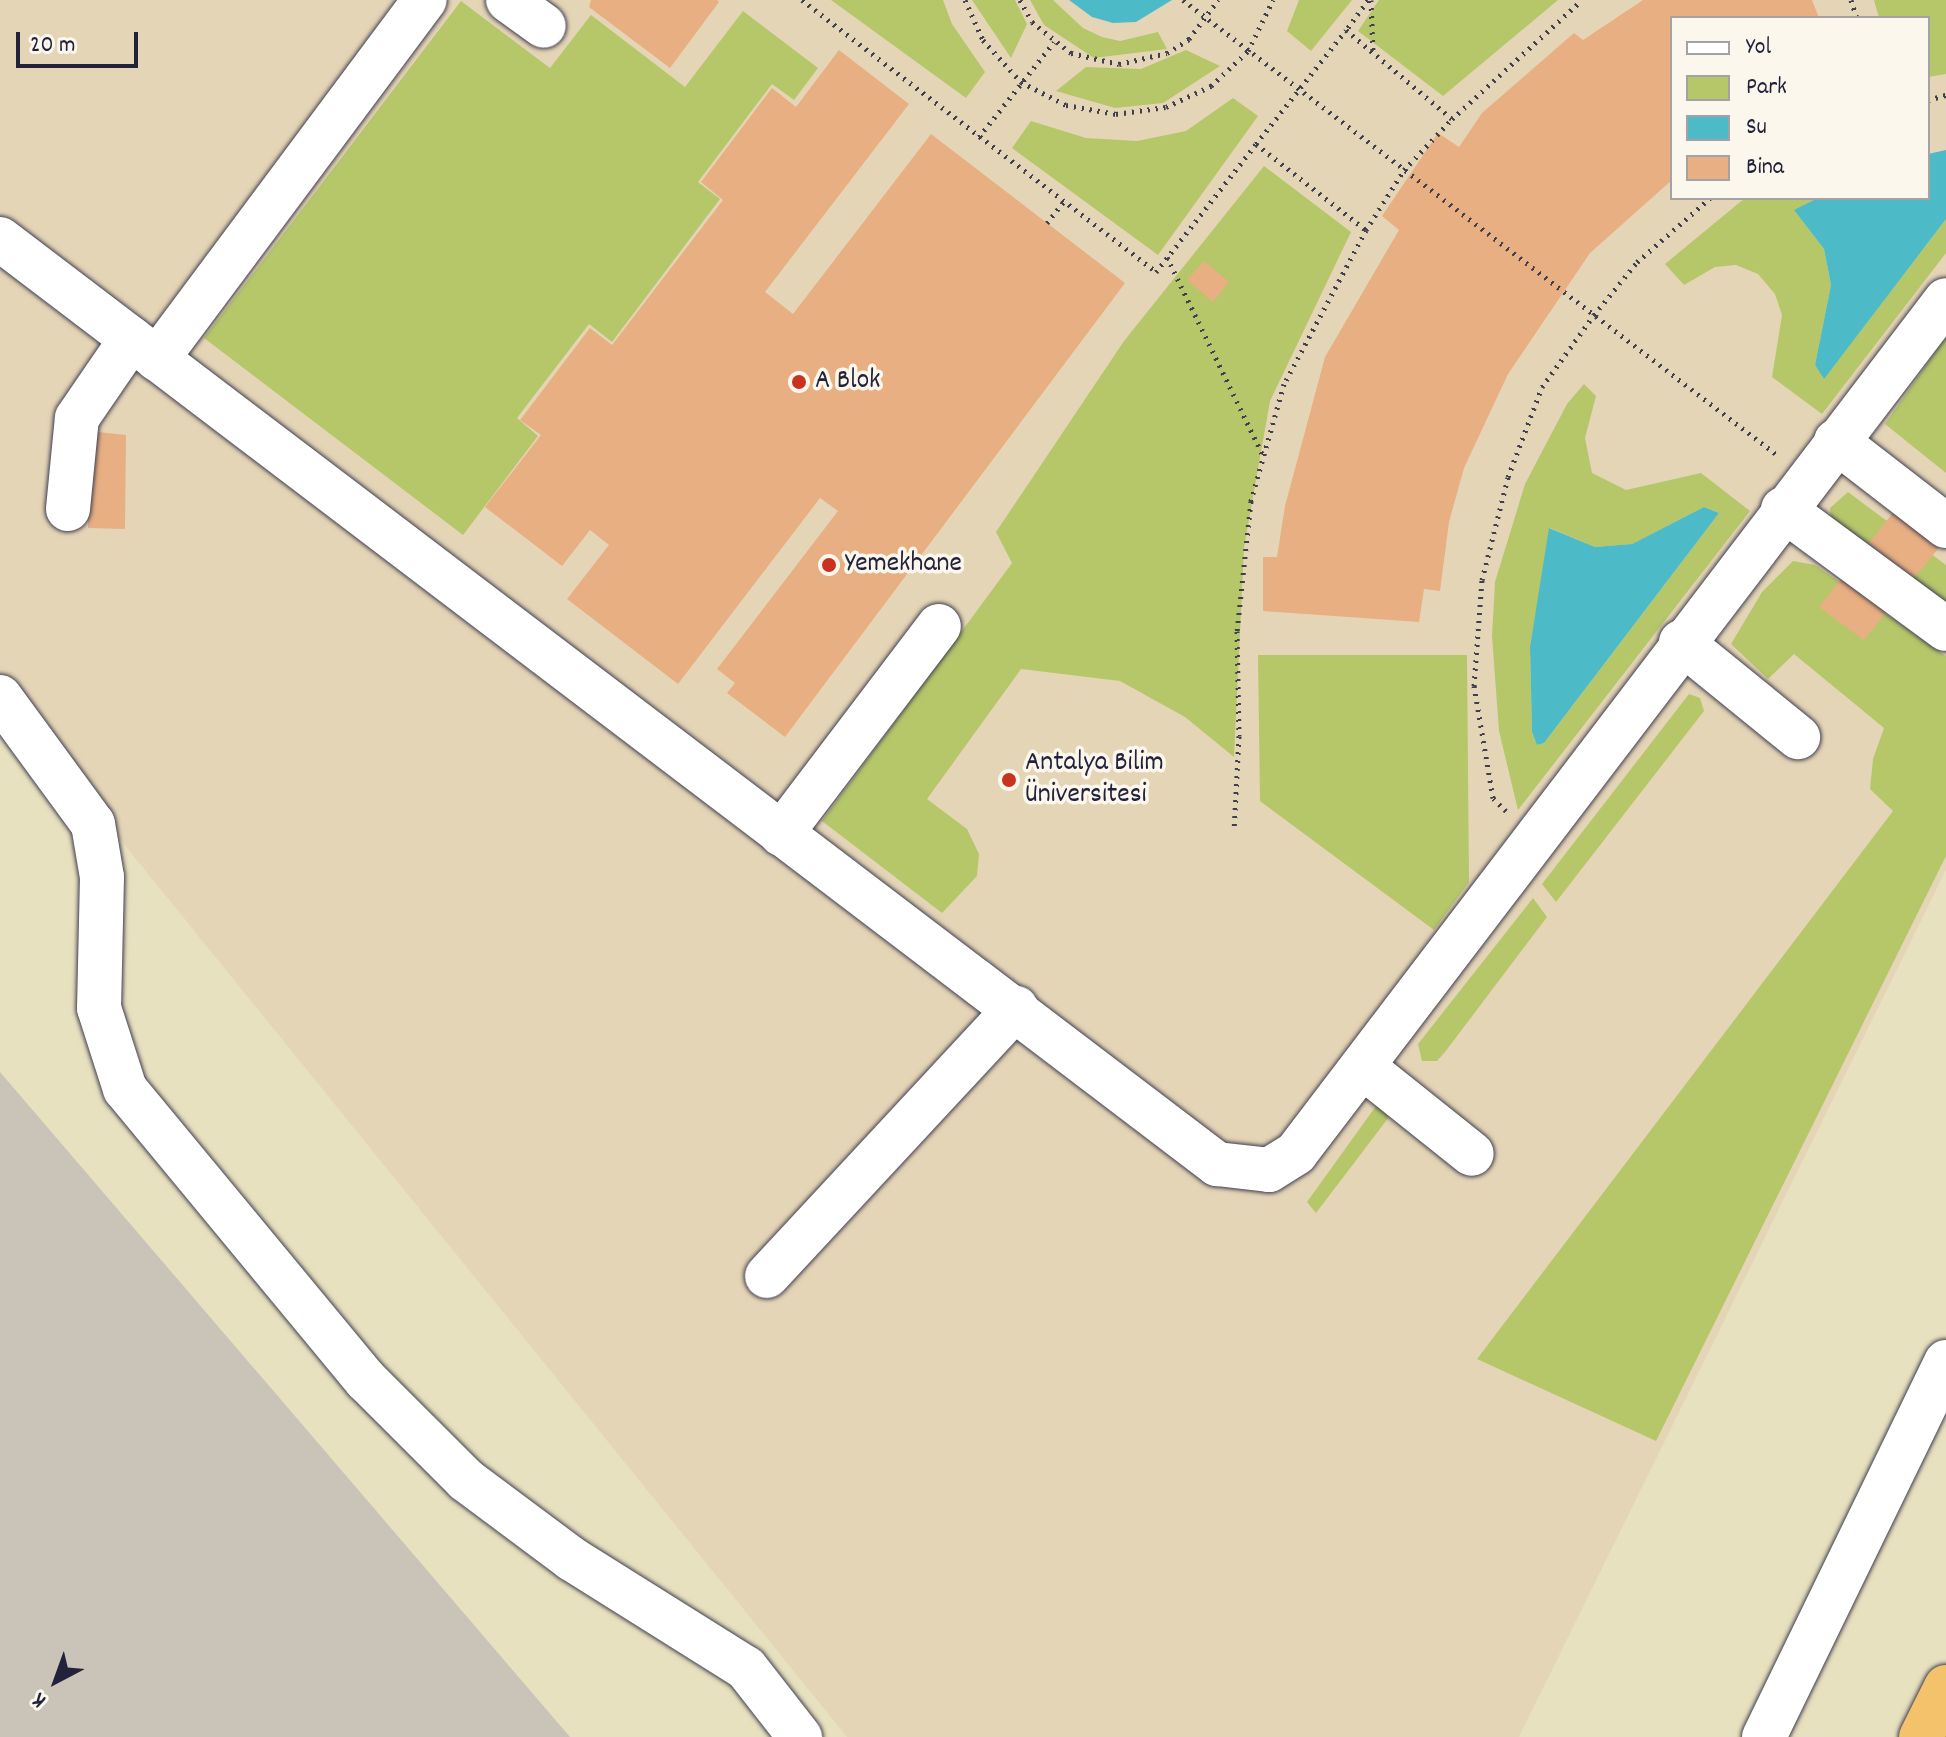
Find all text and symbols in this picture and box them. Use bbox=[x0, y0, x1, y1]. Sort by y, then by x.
scale bar bbox=[20, 16, 142, 66]
legend bbox=[1670, 16, 1930, 200]
text: 20 m bbox=[30, 29, 76, 63]
text: Yol bbox=[1746, 31, 1771, 65]
text: Park bbox=[1746, 71, 1787, 105]
text: Su bbox=[1746, 111, 1767, 145]
text: Bina bbox=[1746, 151, 1784, 185]
place label: A Blok bbox=[815, 365, 881, 399]
marker: A Blok bbox=[790, 373, 808, 391]
place label: Yemekhane bbox=[845, 548, 962, 582]
marker: Yemekhane bbox=[820, 556, 838, 574]
place label: Antalya Bilim Üniversitesi bbox=[1025, 747, 1164, 813]
marker: Antalya Bilim Üniversitesi bbox=[1000, 771, 1018, 789]
north arrow bbox=[16, 1641, 96, 1721]
text: K bbox=[26, 1684, 54, 1715]

